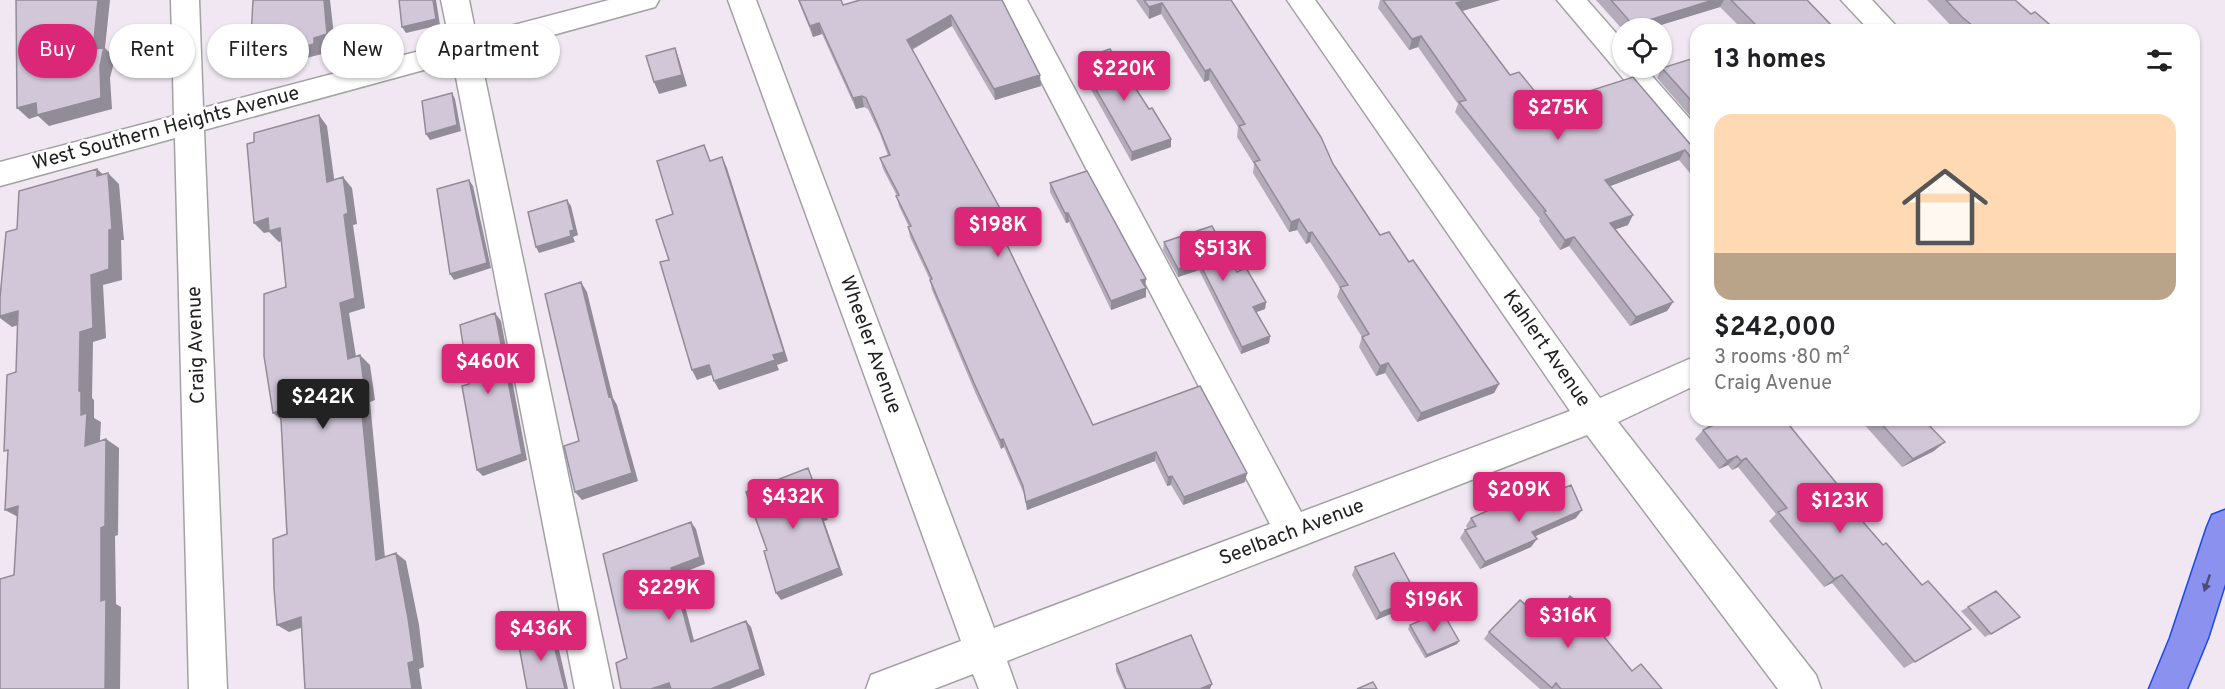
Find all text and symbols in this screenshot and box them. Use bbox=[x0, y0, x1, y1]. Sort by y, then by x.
map controls bbox=[1612, 18, 1672, 78]
button: locate bbox=[1612, 18, 1672, 78]
chip: Buy bbox=[18, 24, 97, 78]
chip: Rent bbox=[109, 24, 195, 78]
chip: Filters bbox=[207, 24, 309, 78]
chip: New bbox=[321, 24, 404, 78]
chip: Apartment bbox=[416, 24, 560, 78]
text: 13 homes bbox=[1714, 44, 1826, 77]
icon: filters bbox=[2143, 44, 2176, 77]
pin: $220K bbox=[1082, 51, 1166, 102]
text: $220K bbox=[1092, 57, 1156, 83]
street label: West Southern Heights Avenue bbox=[30, 81, 302, 177]
pin: $275K bbox=[1516, 90, 1600, 141]
text: $275K bbox=[1527, 96, 1589, 122]
icon: home bbox=[1891, 153, 1999, 261]
pin: $198K bbox=[956, 207, 1040, 258]
text: $198K bbox=[968, 213, 1028, 239]
pin: $513K bbox=[1181, 231, 1265, 282]
text: $513K bbox=[1194, 237, 1252, 263]
street label: Wheeler Avenue bbox=[833, 272, 907, 418]
street label: Kahlert Avenue bbox=[1496, 285, 1596, 413]
street label: Craig Avenue bbox=[182, 286, 212, 404]
text: $242,000 bbox=[1714, 312, 1836, 345]
pin: $460K bbox=[446, 344, 530, 395]
text: 3 rooms · 80 m² bbox=[1714, 345, 1850, 371]
text: $460K bbox=[456, 350, 520, 376]
text: Craig Avenue bbox=[1714, 371, 1832, 397]
pin: $242K bbox=[281, 379, 365, 430]
text: $242K bbox=[291, 385, 355, 411]
pin: $209K bbox=[1477, 472, 1561, 523]
text: $209K bbox=[1487, 478, 1551, 504]
pin: $432K bbox=[751, 479, 835, 530]
pin: $123K bbox=[1798, 483, 1882, 534]
text: $432K bbox=[762, 485, 824, 511]
text: $123K bbox=[1811, 489, 1869, 515]
street label: Seelbach Avenue bbox=[1216, 493, 1368, 573]
pin: $229K bbox=[627, 570, 711, 621]
one-way arrow bbox=[2202, 574, 2212, 592]
text: $229K bbox=[638, 576, 700, 602]
pin: $196K bbox=[1392, 582, 1476, 633]
text: $196K bbox=[1405, 588, 1463, 614]
pin: $316K bbox=[1526, 598, 1610, 649]
text: $316K bbox=[1539, 604, 1597, 630]
pin: $436K bbox=[499, 611, 583, 662]
text: $436K bbox=[509, 617, 573, 643]

